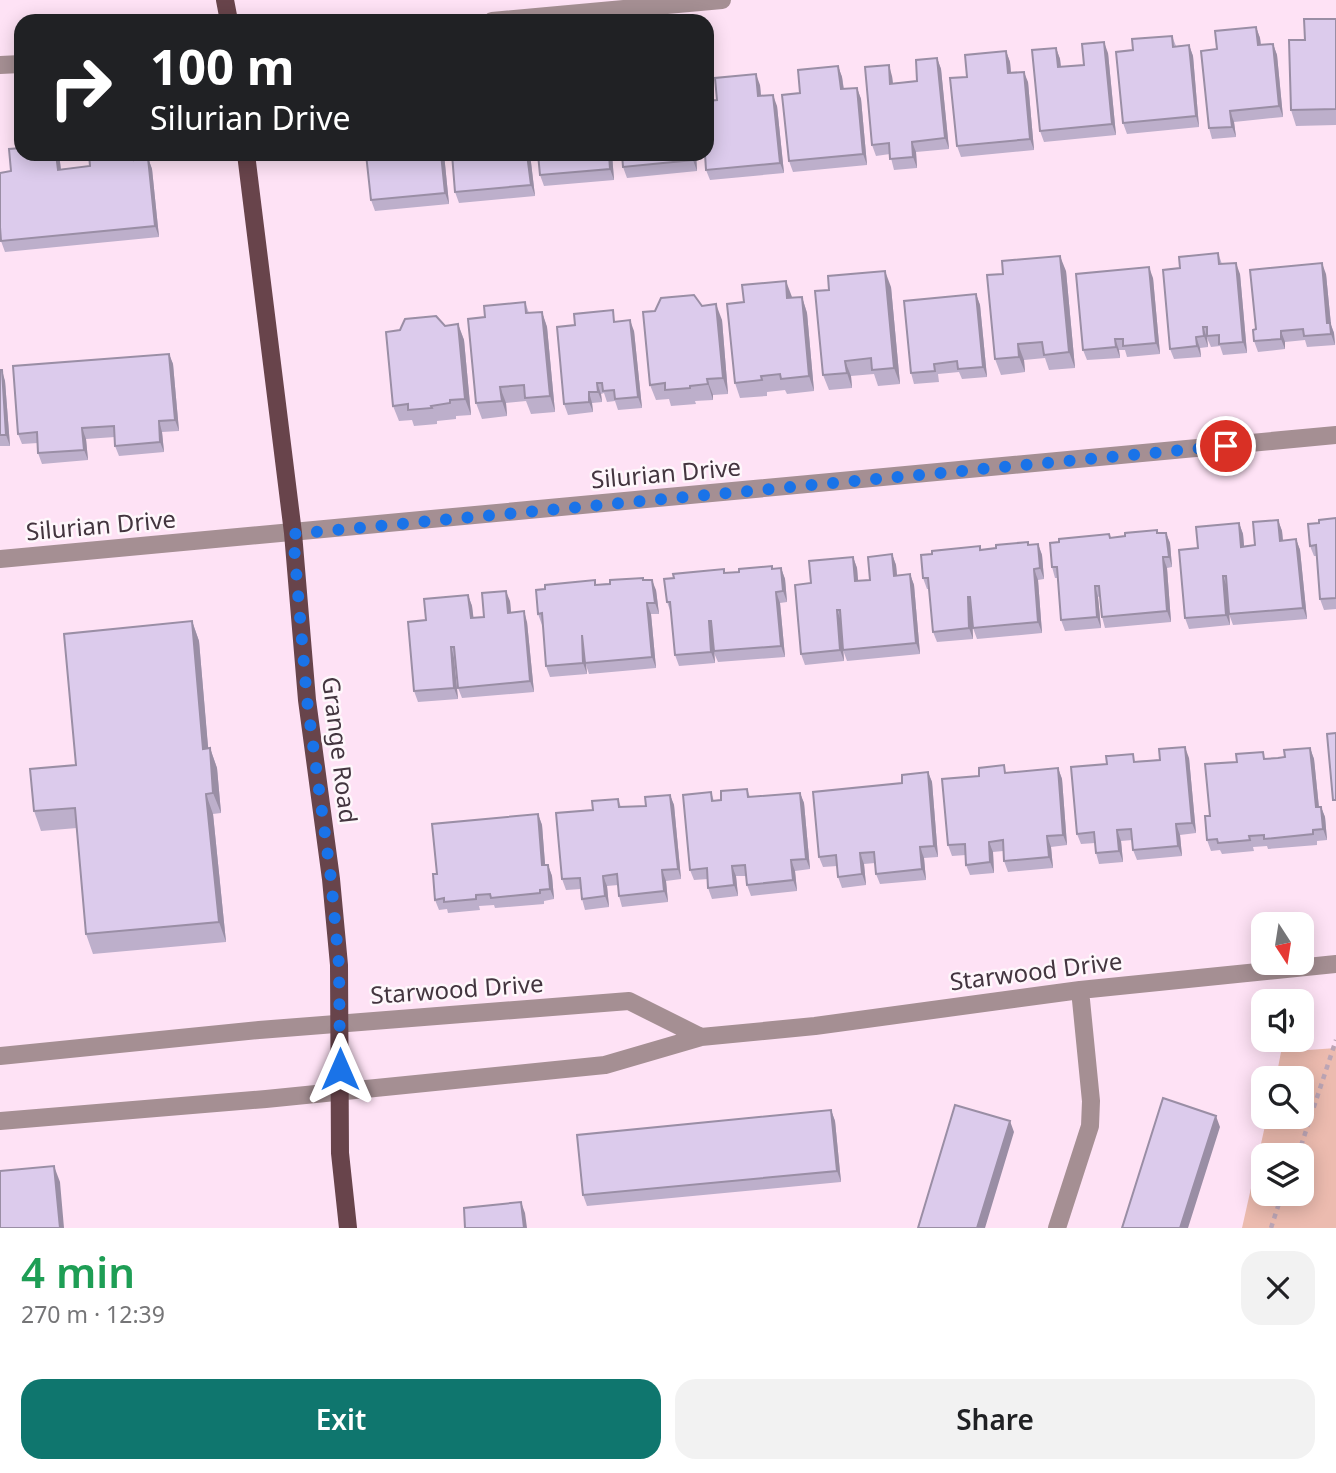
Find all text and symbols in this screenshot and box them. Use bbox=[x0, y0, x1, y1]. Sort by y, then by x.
text: 100 m bbox=[150, 33, 295, 99]
icon: right bbox=[35, 42, 126, 133]
text: Silurian Drive bbox=[150, 96, 351, 139]
pin bbox=[1196, 416, 1256, 476]
icon: arrive bbox=[1207, 427, 1245, 465]
street label: Silurian Drive bbox=[590, 450, 742, 495]
street label: Silurian Drive bbox=[25, 502, 177, 547]
street label: Grange Road bbox=[315, 675, 366, 825]
north arrow bbox=[1251, 912, 1314, 975]
map controls bbox=[1251, 912, 1314, 1206]
street label: Starwood Drive bbox=[948, 944, 1124, 997]
street label: Starwood Drive bbox=[369, 966, 545, 1011]
button: sound bbox=[1251, 989, 1314, 1052]
position arrow bbox=[303, 1032, 377, 1106]
button: search bbox=[1251, 1066, 1314, 1129]
button: layers bbox=[1251, 1143, 1314, 1206]
text: 4 min bbox=[21, 1243, 135, 1300]
button: close bbox=[1241, 1251, 1315, 1325]
text: 270 m · 12:39 bbox=[21, 1298, 165, 1330]
button: Exit bbox=[21, 1379, 661, 1459]
button: Share bbox=[675, 1379, 1315, 1459]

